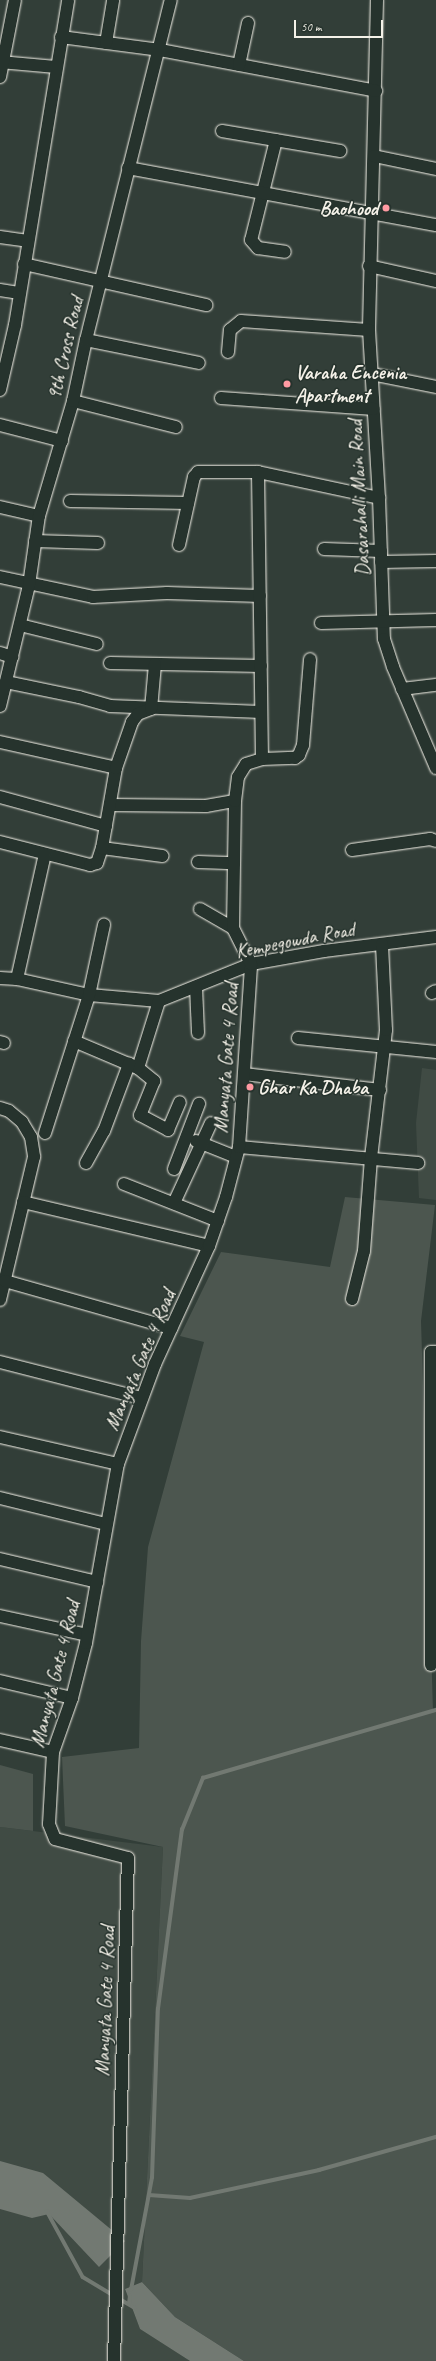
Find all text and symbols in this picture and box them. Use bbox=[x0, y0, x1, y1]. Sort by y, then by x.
scale bar bbox=[296, 12, 385, 38]
text: 50 m bbox=[301, 19, 321, 35]
place label: Baohood bbox=[319, 196, 378, 220]
marker: Baohood bbox=[381, 203, 391, 213]
street label: 9th Cross Road bbox=[41, 294, 89, 402]
place label: Varaha Encenia Apartment bbox=[295, 360, 406, 407]
marker: Varaha Encenia Apartment bbox=[282, 379, 292, 389]
street label: Dasarahalli Main Road bbox=[343, 419, 375, 577]
street label: Kempegowda Road bbox=[234, 917, 356, 963]
street label: Manyata Gate 4 Road bbox=[209, 982, 243, 1134]
place label: Ghar Ka Dhaba bbox=[258, 1075, 369, 1099]
marker: Ghar Ka Dhaba bbox=[245, 1082, 255, 1092]
street label: Manyata Gate 4 Road bbox=[100, 1286, 180, 1434]
street label: Manyata Gate 4 Road bbox=[25, 1598, 85, 1750]
street label: Manyata Gate 4 Road bbox=[90, 1925, 120, 2077]

